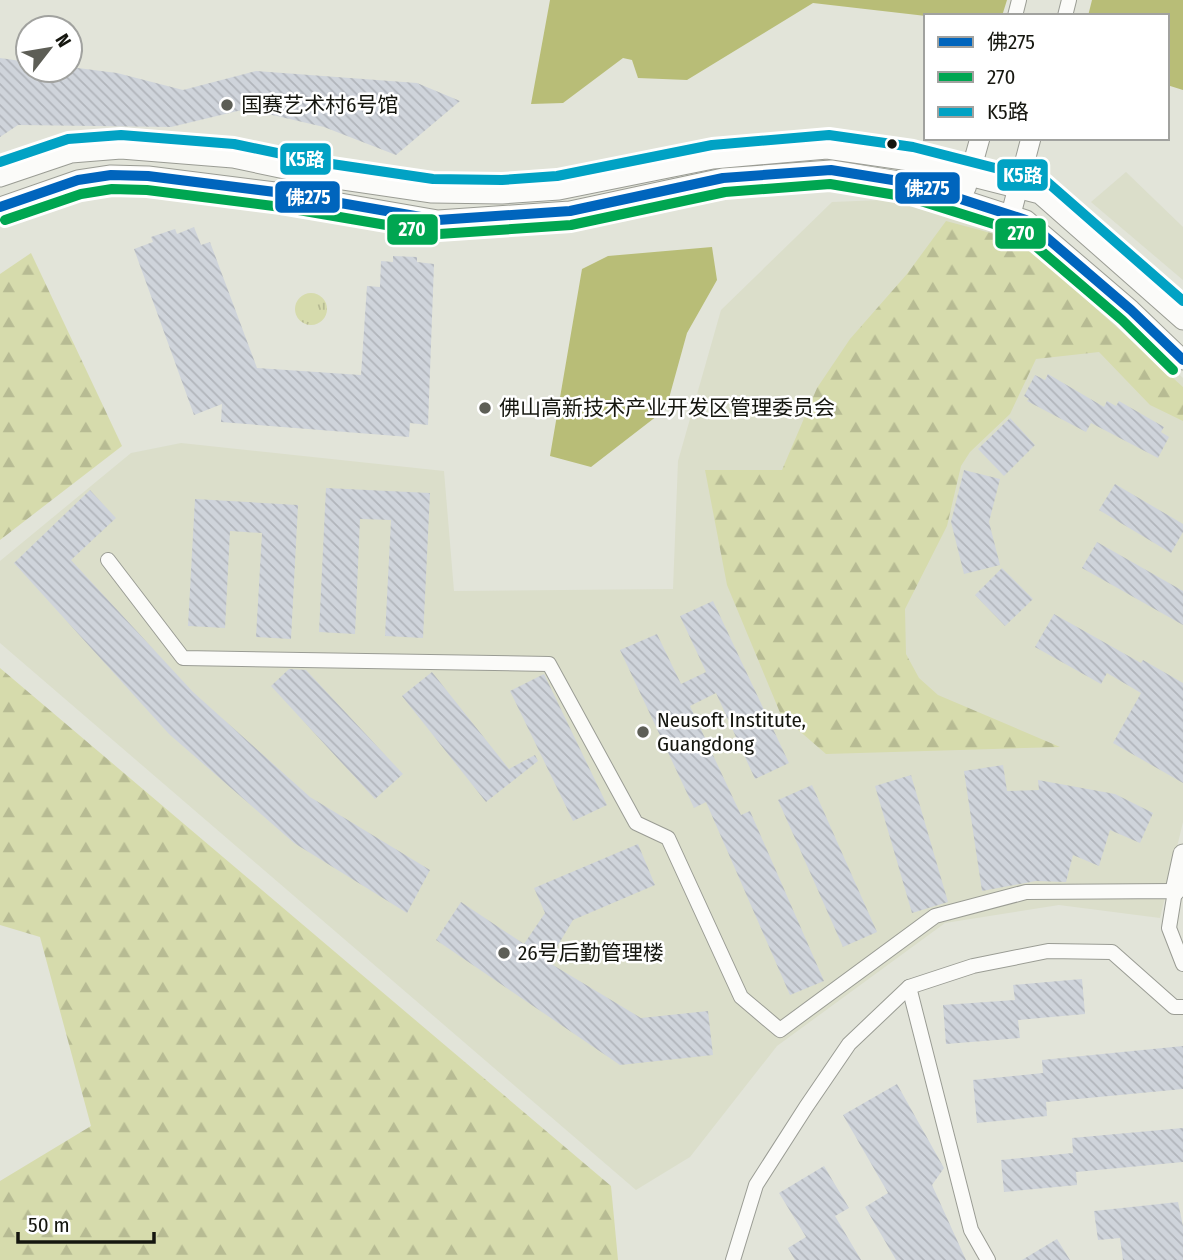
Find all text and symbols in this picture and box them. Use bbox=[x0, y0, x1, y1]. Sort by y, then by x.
north arrow bbox=[14, 14, 84, 84]
legend bbox=[924, 14, 1169, 140]
text: 佛275 bbox=[987, 29, 1035, 55]
text: N bbox=[50, 30, 76, 51]
text: 270 bbox=[987, 64, 1015, 90]
place label: 国赛艺术村6号馆 bbox=[241, 92, 398, 118]
marker: 国赛艺术村6号馆 bbox=[219, 97, 235, 113]
text: K5路 bbox=[987, 99, 1029, 125]
unlabelled marker bbox=[885, 137, 899, 151]
line badge: K5路 bbox=[279, 142, 332, 176]
text: K5路 bbox=[285, 148, 325, 171]
line badge: K5路 bbox=[996, 158, 1049, 192]
text: K5路 bbox=[1003, 164, 1043, 187]
line badge: 佛275 bbox=[894, 171, 961, 205]
text: 佛275 bbox=[905, 177, 949, 200]
line badge: 佛275 bbox=[274, 180, 341, 214]
text: 佛275 bbox=[286, 186, 330, 209]
line badge: 270 bbox=[386, 213, 439, 246]
line badge: 270 bbox=[994, 217, 1047, 250]
text: 270 bbox=[398, 218, 426, 241]
text: 270 bbox=[1007, 222, 1035, 245]
place label: 佛山高新技术产业开发区管理委员会 bbox=[499, 395, 835, 421]
marker: 佛山高新技术产业开发区管理委员会 bbox=[477, 400, 493, 416]
place label: Neusoft Institute, Guangdong bbox=[657, 707, 806, 757]
marker: Neusoft Institute, Guangdong bbox=[635, 724, 651, 740]
place label: 26号后勤管理楼 bbox=[518, 940, 664, 966]
marker: 26号后勤管理楼 bbox=[496, 945, 512, 961]
scale bar bbox=[18, 1200, 154, 1244]
text: 50 m bbox=[28, 1212, 70, 1238]

